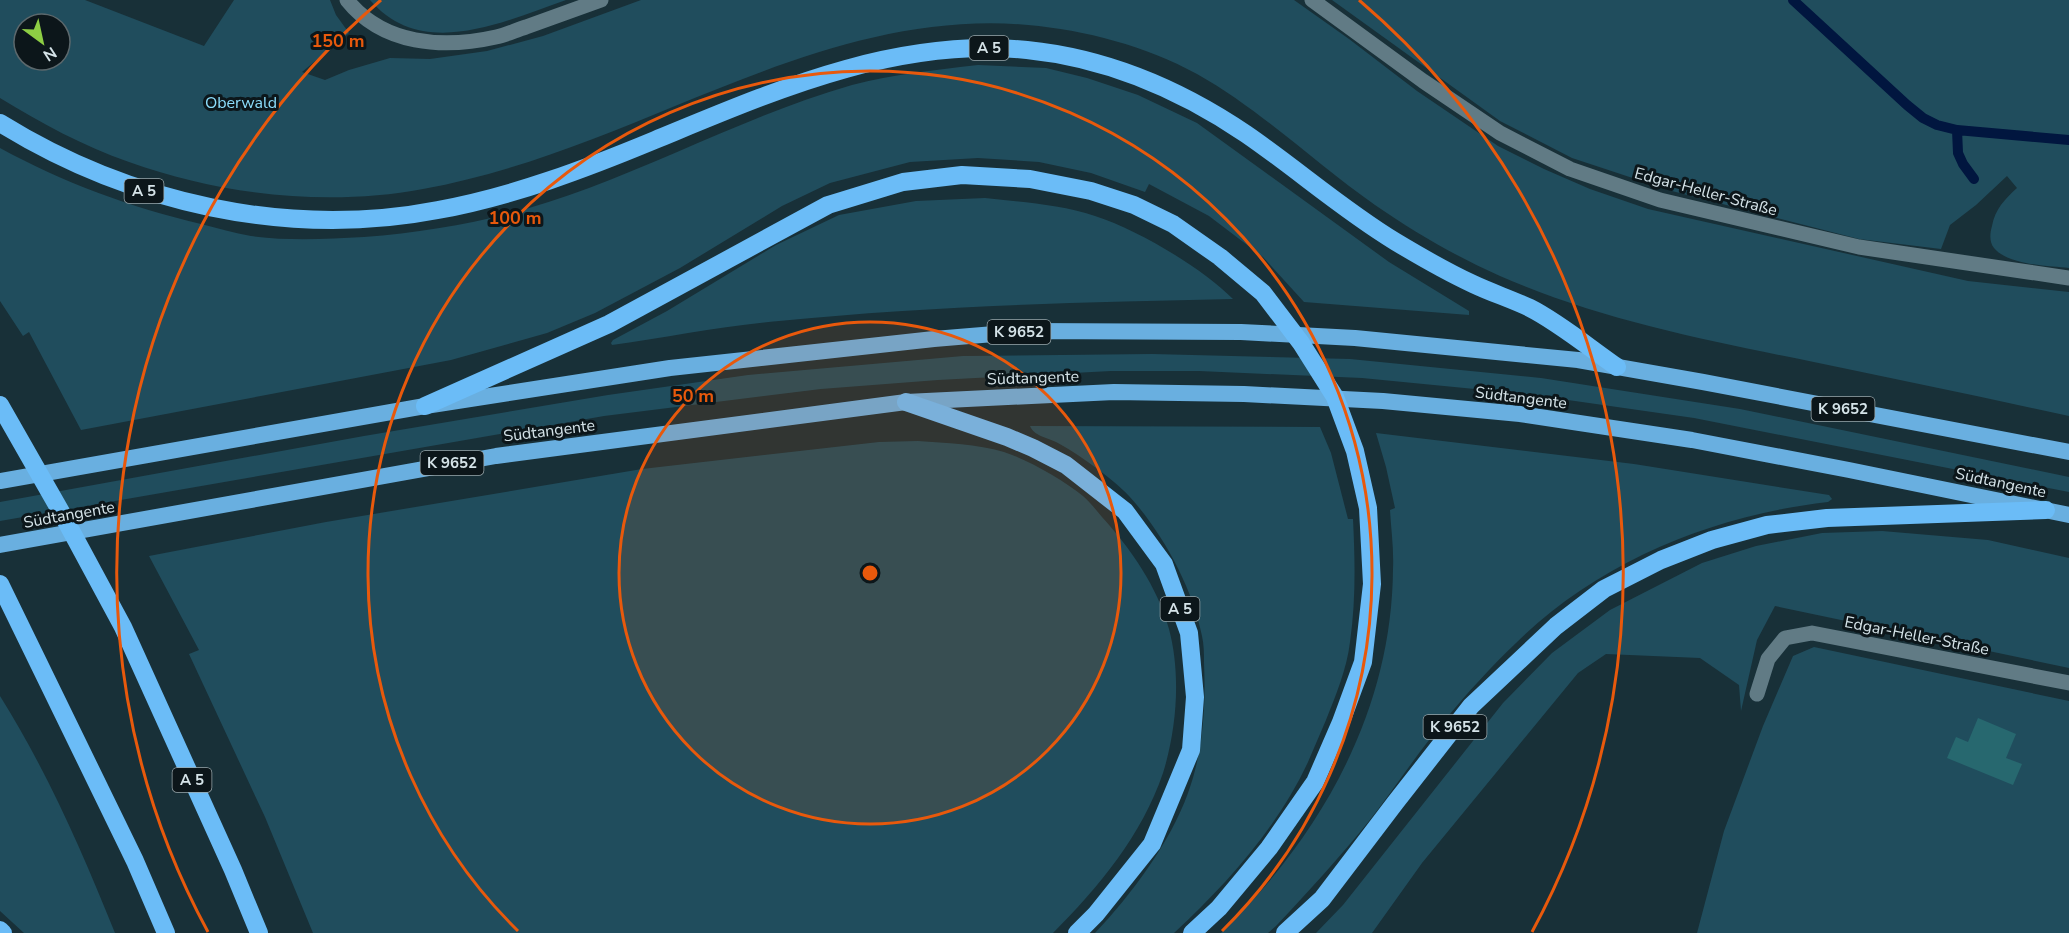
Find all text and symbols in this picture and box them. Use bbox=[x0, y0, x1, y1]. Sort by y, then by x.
north arrow bbox=[12, 12, 72, 72]
text: 150 m bbox=[311, 29, 365, 53]
road number: A 5 bbox=[970, 36, 1008, 60]
text: N bbox=[39, 41, 61, 66]
park label: Oberwald bbox=[205, 92, 277, 114]
street label: Edgar-Heller-Straße bbox=[1632, 162, 1780, 222]
road number: A 5 bbox=[124, 179, 164, 203]
text: 100 m bbox=[488, 206, 542, 230]
road number: K 9652 bbox=[988, 320, 1050, 344]
street label: Südtangente bbox=[987, 365, 1080, 391]
street label: Südtangente bbox=[1474, 381, 1568, 415]
text: 50 m bbox=[672, 384, 714, 408]
road number: K 9652 bbox=[1812, 397, 1874, 421]
street label: Südtangente bbox=[502, 414, 596, 448]
road number: K 9652 bbox=[420, 451, 484, 475]
street label: Südtangente bbox=[1953, 463, 2048, 503]
street label: Südtangente bbox=[22, 496, 117, 534]
centre of rings bbox=[860, 563, 880, 583]
road number: A 5 bbox=[1160, 597, 1200, 621]
street label: Edgar-Heller-Straße bbox=[1843, 611, 1991, 661]
road number: K 9652 bbox=[1424, 715, 1486, 739]
road number: A 5 bbox=[172, 768, 212, 792]

